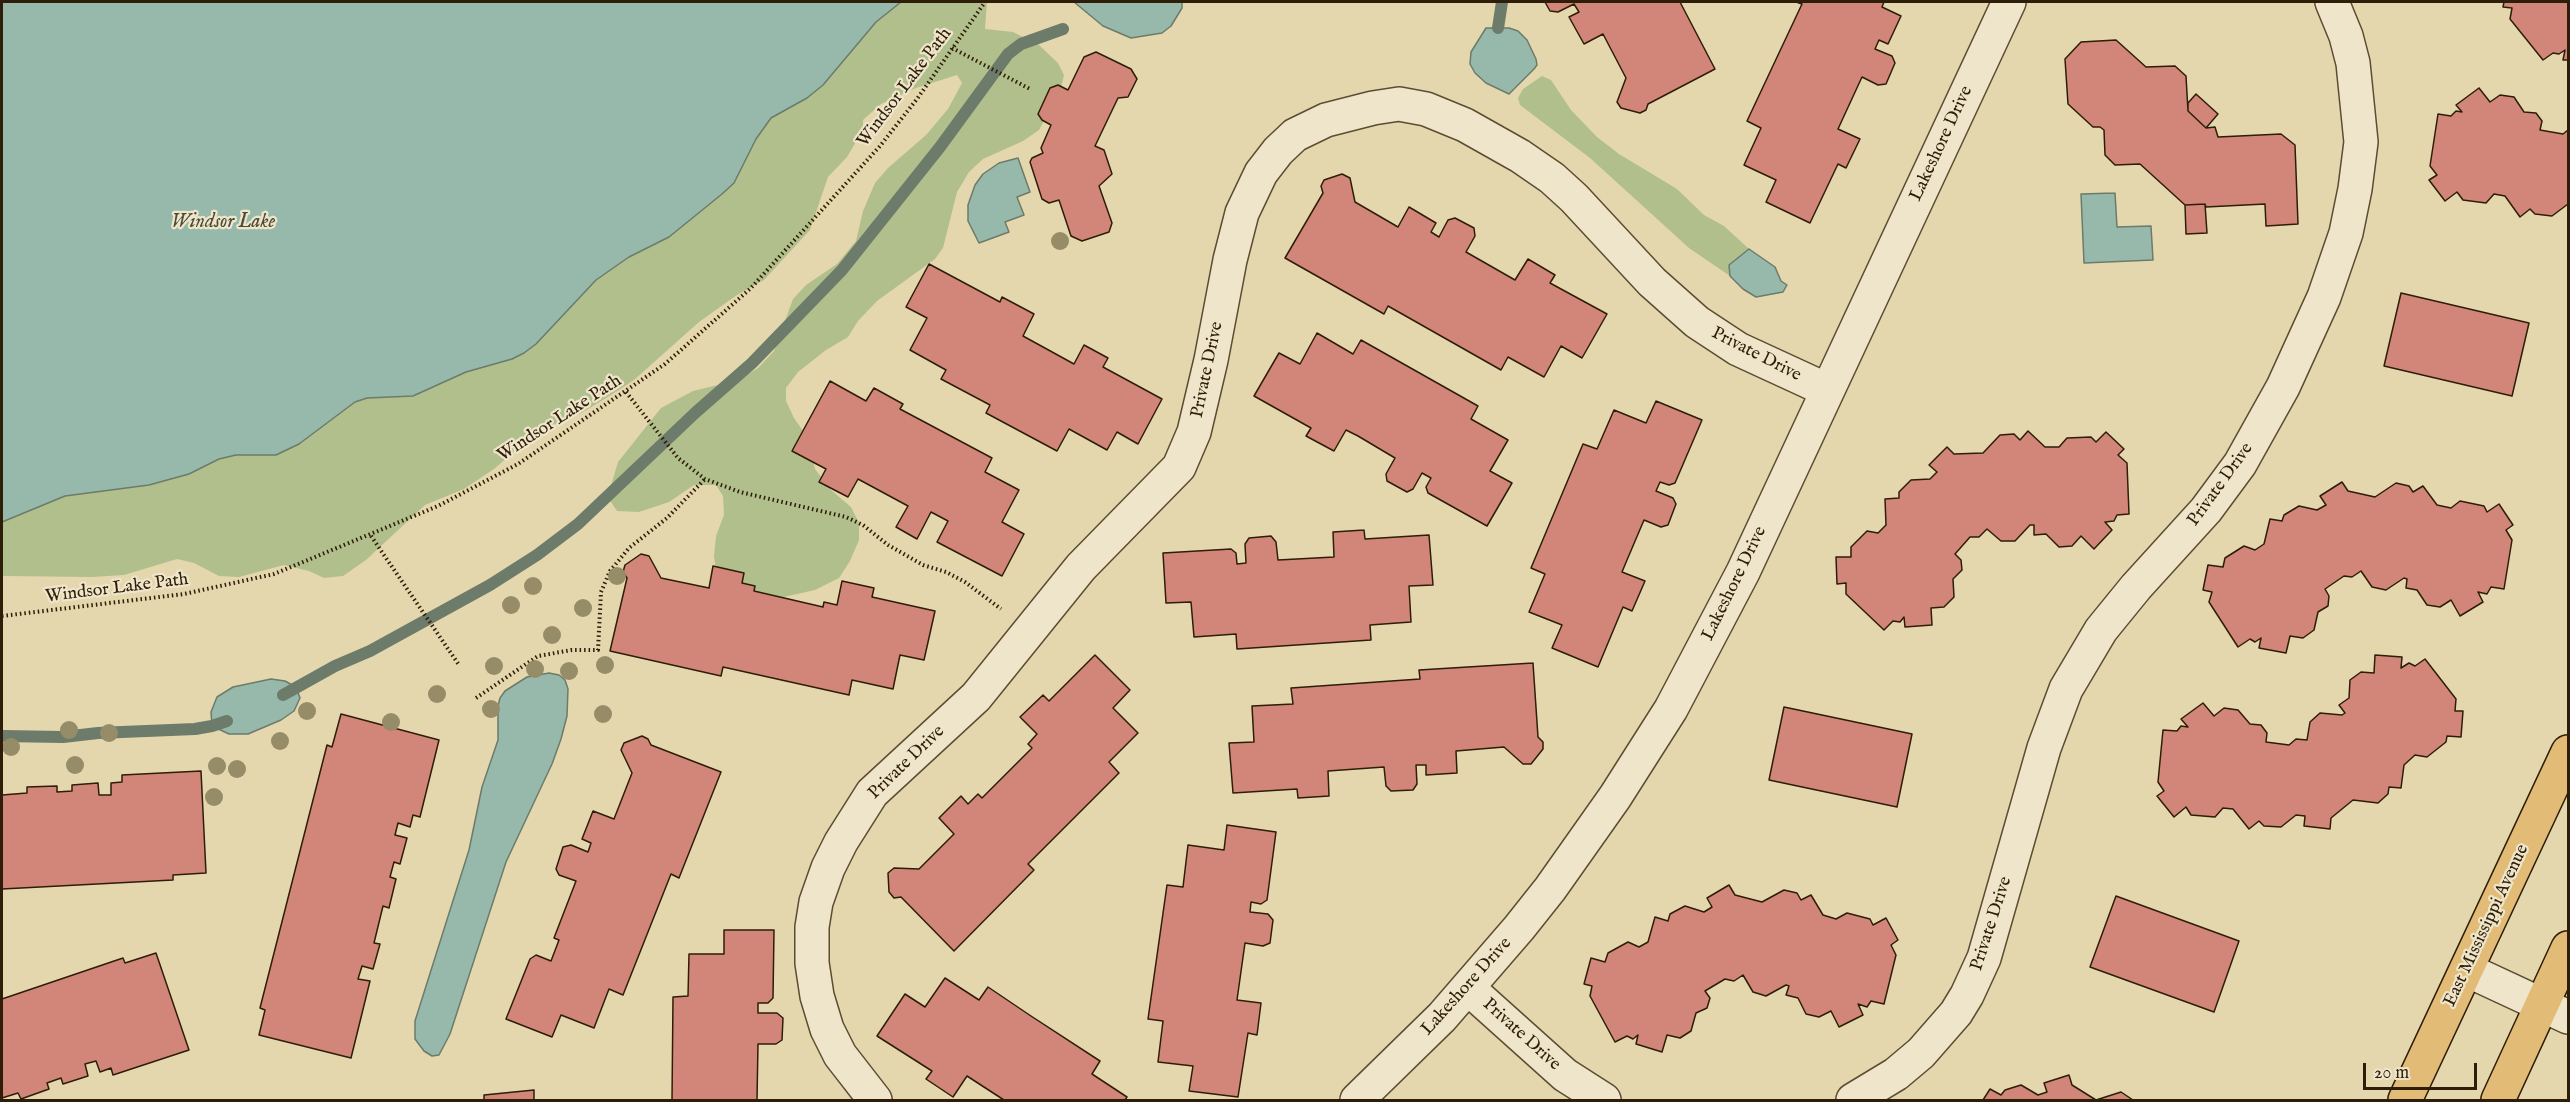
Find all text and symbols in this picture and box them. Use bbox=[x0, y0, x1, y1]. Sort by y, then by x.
street label: Windsor Lake Path bbox=[853, 24, 957, 152]
street label: Lakeshore Drive bbox=[1906, 83, 1978, 205]
water label: Windsor Lake bbox=[171, 211, 275, 235]
street label: Private Drive bbox=[1187, 320, 1229, 420]
street label: Private Drive bbox=[1708, 323, 1804, 387]
street label: Windsor Lake Path bbox=[494, 371, 626, 467]
street label: Private Drive bbox=[2184, 439, 2258, 531]
street label: Lakeshore Drive bbox=[1698, 523, 1772, 645]
street label: Windsor Lake Path bbox=[44, 570, 190, 608]
street label: Private Drive bbox=[864, 721, 950, 805]
street label: East Mississippi Avenue bbox=[2440, 841, 2534, 1011]
street label: Private Drive bbox=[1967, 874, 2017, 974]
street label: Lakeshore Drive bbox=[1417, 933, 1517, 1041]
street label: Private Drive bbox=[1477, 994, 1565, 1076]
scale bar bbox=[2366, 1051, 2480, 1089]
text: 20 m bbox=[2374, 1062, 2409, 1085]

